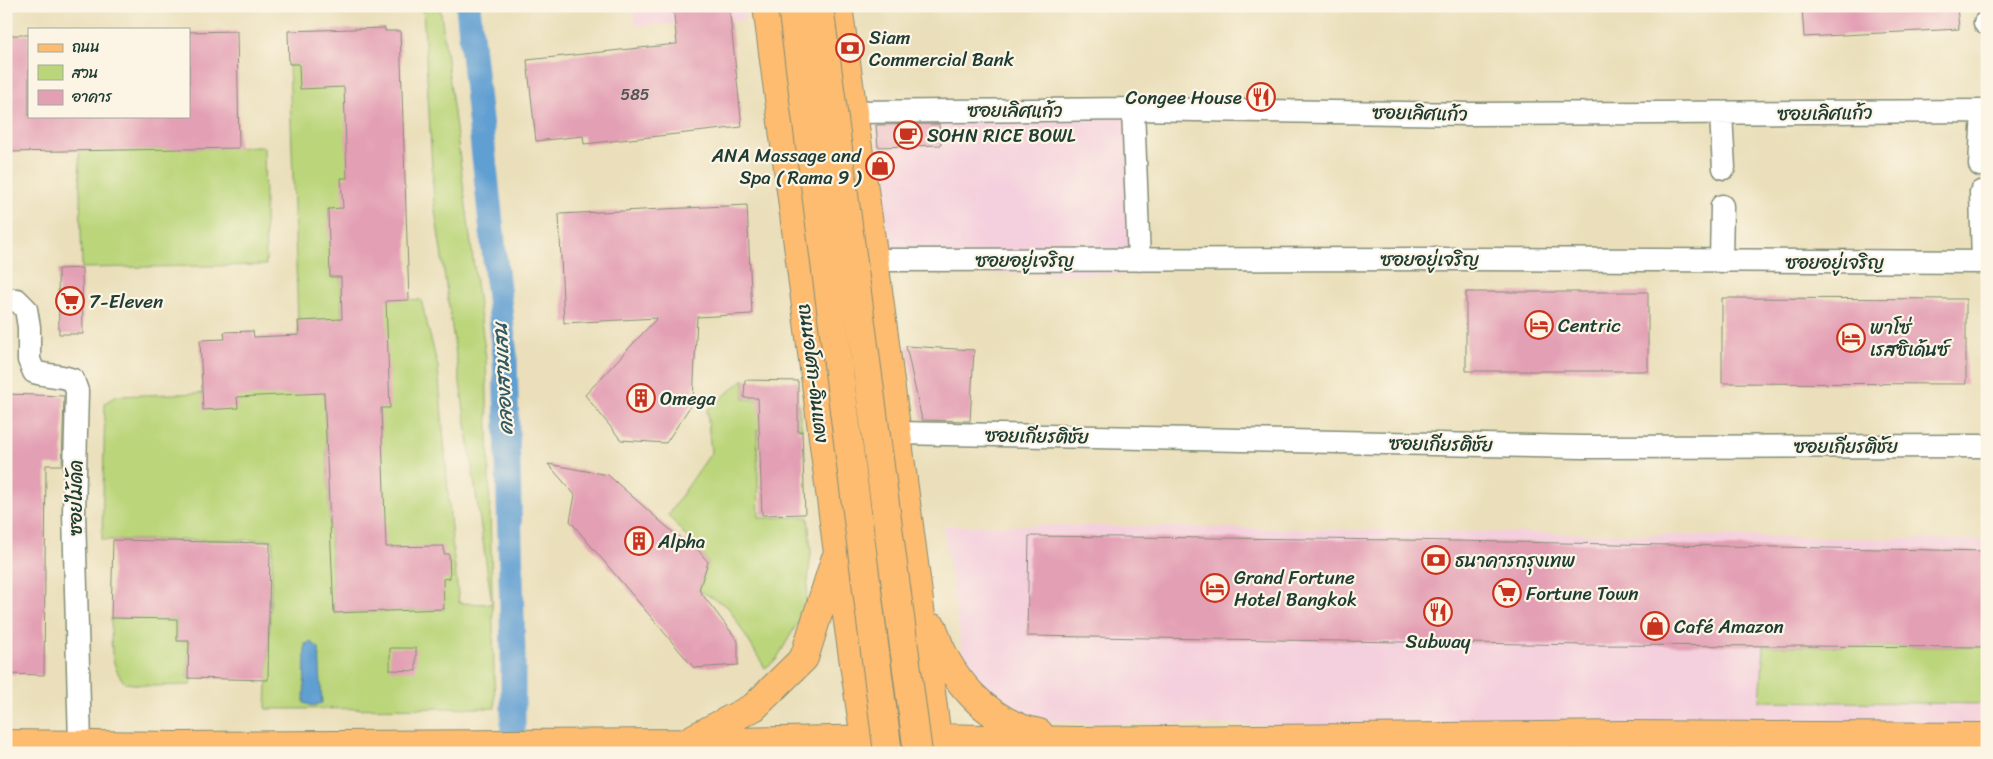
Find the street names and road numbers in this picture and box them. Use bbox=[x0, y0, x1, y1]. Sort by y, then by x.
street label: ซอยเลิศแก้ว bbox=[967, 94, 1063, 127]
street label: ซอยเลิศแก้ว bbox=[1372, 96, 1468, 130]
street label: ซอยเลิศแก้ว bbox=[1777, 96, 1873, 130]
street label: ซอยอยู่เจริญ bbox=[1381, 243, 1480, 276]
street label: ซอยอยู่เจริญ bbox=[976, 244, 1075, 277]
street label: ซอยอยู่เจริญ bbox=[1786, 246, 1885, 279]
street label: ถนนอโศก-ดินแดง bbox=[789, 301, 839, 445]
street label: ซอยเกียรติชัย bbox=[985, 419, 1089, 453]
street label: ซอยเกียรติชัย bbox=[1389, 427, 1493, 461]
street label: ซอยเกียรติชัย bbox=[1794, 430, 1898, 463]
street label: ซอยไม้ดัด bbox=[59, 460, 92, 536]

